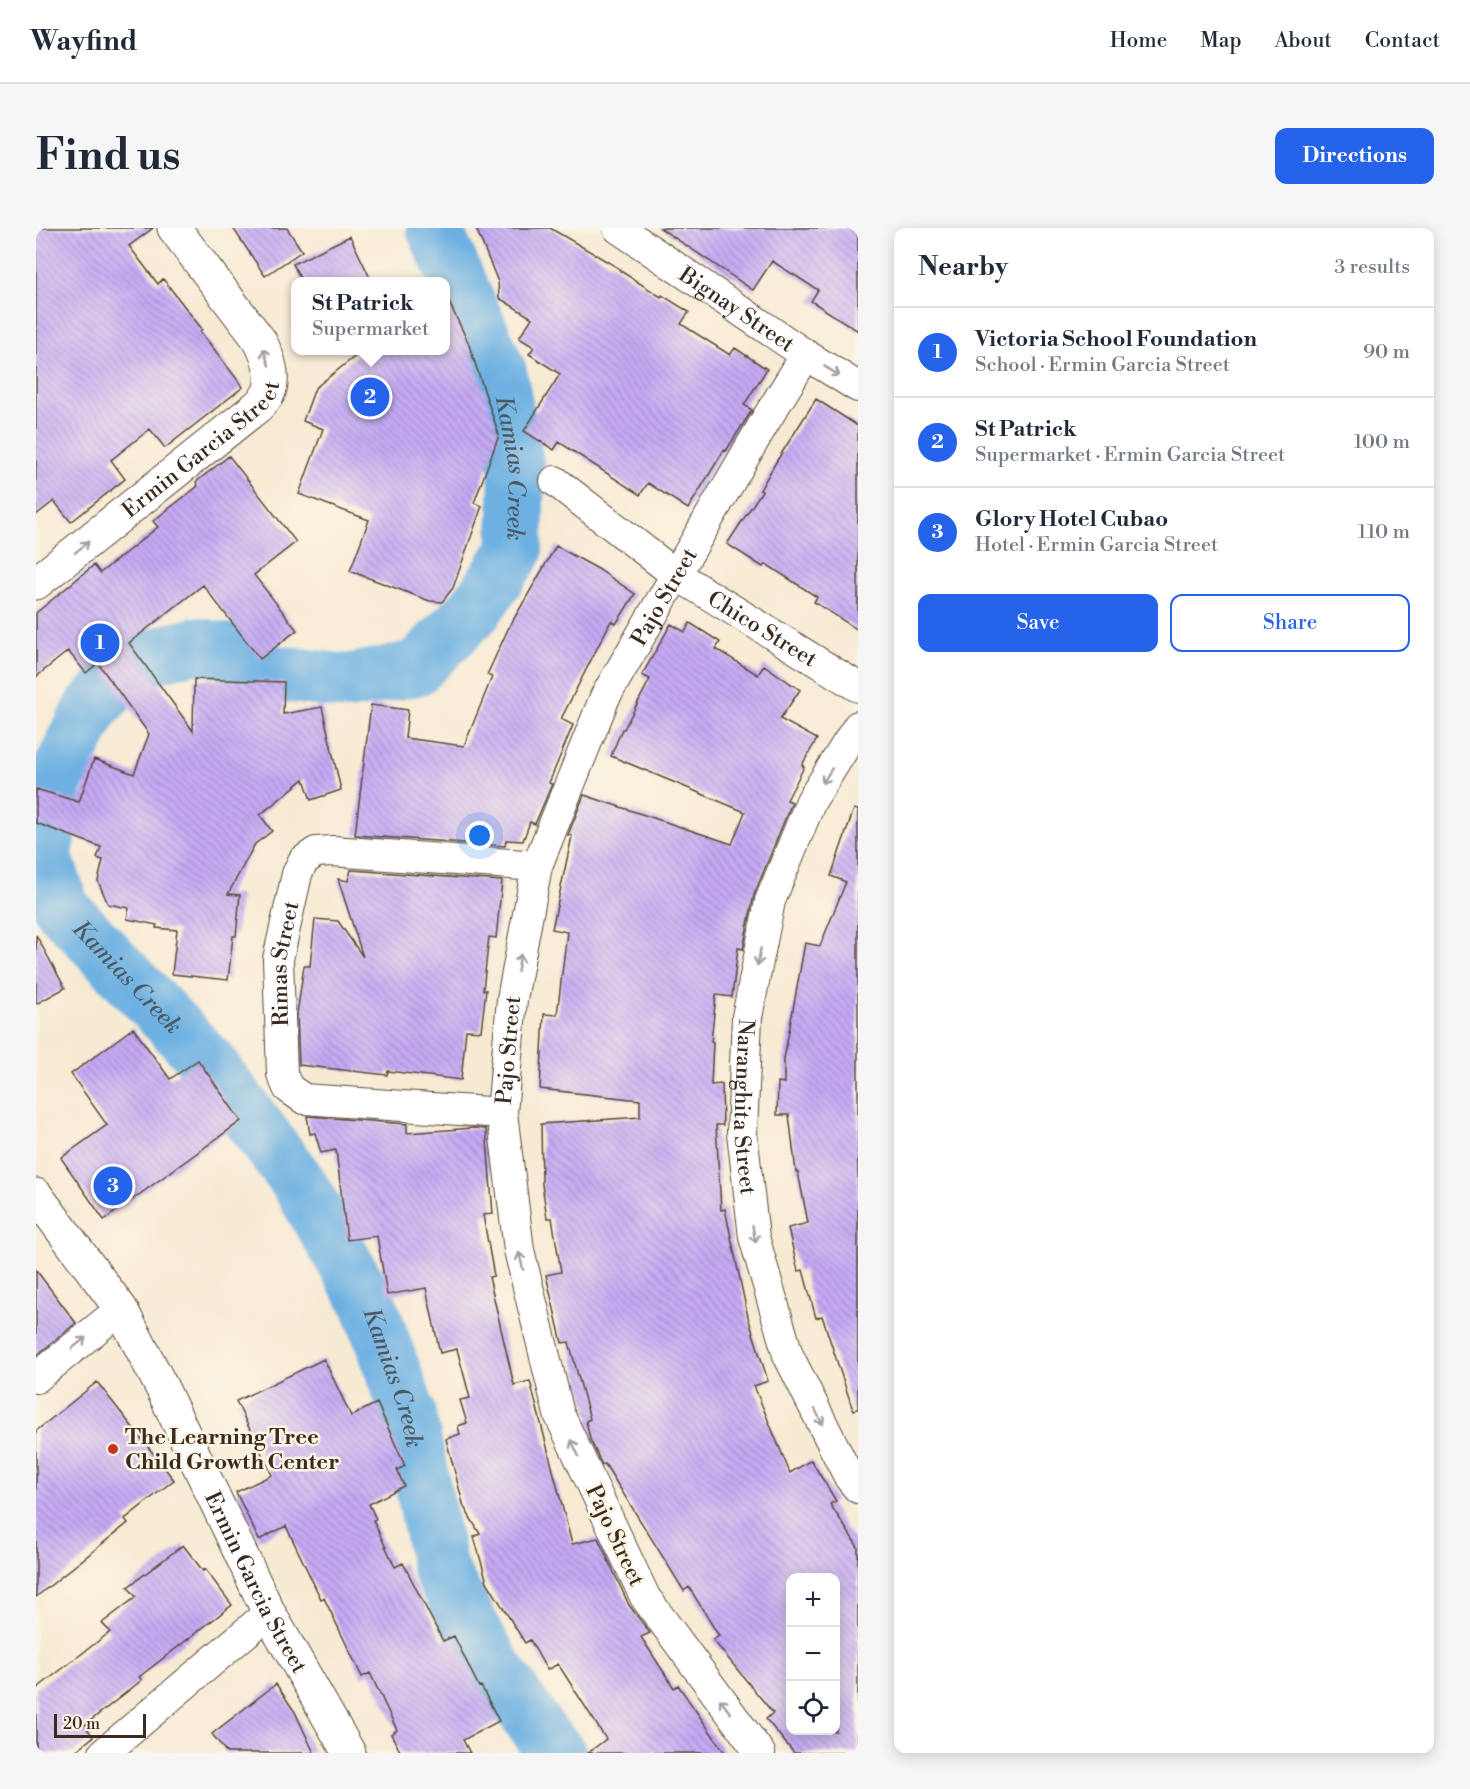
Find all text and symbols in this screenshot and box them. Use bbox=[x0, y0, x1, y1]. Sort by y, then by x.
text: Wayfind bbox=[30, 24, 138, 59]
text: Home bbox=[1110, 28, 1167, 54]
text: Map bbox=[1200, 28, 1242, 54]
text: About bbox=[1275, 28, 1332, 54]
text: Contact bbox=[1365, 28, 1440, 54]
button: Directions bbox=[1275, 128, 1434, 184]
text: Find us bbox=[36, 130, 180, 183]
text: Nearby bbox=[918, 251, 1008, 283]
text: 3 results bbox=[1334, 255, 1410, 280]
street label: Bignay Street bbox=[673, 261, 799, 358]
popup bbox=[291, 277, 450, 355]
text: St Patrick bbox=[312, 290, 414, 317]
text: Supermarket bbox=[312, 317, 429, 342]
text: Victoria School Foundation bbox=[975, 326, 1257, 353]
text: 1 bbox=[933, 340, 942, 365]
text: 90 m bbox=[1363, 340, 1410, 365]
one-way arrow bbox=[260, 349, 271, 367]
text: School · Ermin Garcia Street bbox=[975, 353, 1230, 378]
one-way arrow bbox=[823, 366, 840, 378]
pin: 2 bbox=[350, 374, 390, 420]
street label: Ermin Garcia Street bbox=[117, 379, 286, 524]
water label: Kamias Creek bbox=[488, 393, 531, 541]
text: St Patrick bbox=[975, 416, 1077, 443]
text: 2 bbox=[931, 430, 944, 455]
text: 100 m bbox=[1354, 430, 1410, 455]
text: Supermarket · Ermin Garcia Street bbox=[975, 443, 1285, 468]
text: Glory Hotel Cubao bbox=[975, 506, 1168, 533]
text: 3 bbox=[931, 520, 944, 545]
text: 110 m bbox=[1358, 520, 1410, 545]
text: Hotel · Ermin Garcia Street bbox=[975, 533, 1218, 558]
one-way arrow bbox=[74, 540, 90, 553]
street label: Pajo Street bbox=[626, 543, 704, 651]
street label: Chico Street bbox=[702, 586, 822, 673]
button: Save bbox=[918, 594, 1158, 652]
button: Share bbox=[1170, 594, 1410, 652]
pin: 1 bbox=[80, 620, 120, 666]
one-way arrow bbox=[820, 767, 832, 784]
your location bbox=[465, 821, 494, 850]
street label: Rimas Street bbox=[266, 898, 306, 1027]
water label: Kamias Creek bbox=[65, 914, 188, 1041]
one-way arrow bbox=[753, 947, 764, 966]
one-way arrow bbox=[514, 954, 525, 974]
street label: Pajo Street bbox=[491, 995, 527, 1106]
street label: Naranghita Street bbox=[727, 1018, 761, 1197]
pin: 3 bbox=[94, 1164, 133, 1208]
one-way arrow bbox=[749, 1224, 760, 1243]
one-way arrow bbox=[515, 1252, 527, 1271]
water label: Kamias Creek bbox=[355, 1304, 429, 1450]
one-way arrow bbox=[71, 1337, 87, 1350]
one-way arrow bbox=[814, 1408, 826, 1426]
place label: The Learning Tree Child Growth Center bbox=[125, 1424, 339, 1476]
one-way arrow bbox=[568, 1439, 580, 1457]
marker: The Learning Tree Child Growth Center bbox=[106, 1442, 120, 1456]
street label: Pajo Street bbox=[579, 1481, 650, 1591]
street label: Ermin Garcia Street bbox=[198, 1487, 313, 1678]
map controls bbox=[786, 1573, 840, 1735]
button: + bbox=[786, 1573, 840, 1627]
button: − bbox=[786, 1627, 840, 1681]
button: locate bbox=[786, 1681, 840, 1735]
one-way arrow bbox=[719, 1698, 731, 1714]
scale bar bbox=[54, 1711, 146, 1738]
text: 20 m bbox=[63, 1714, 100, 1734]

